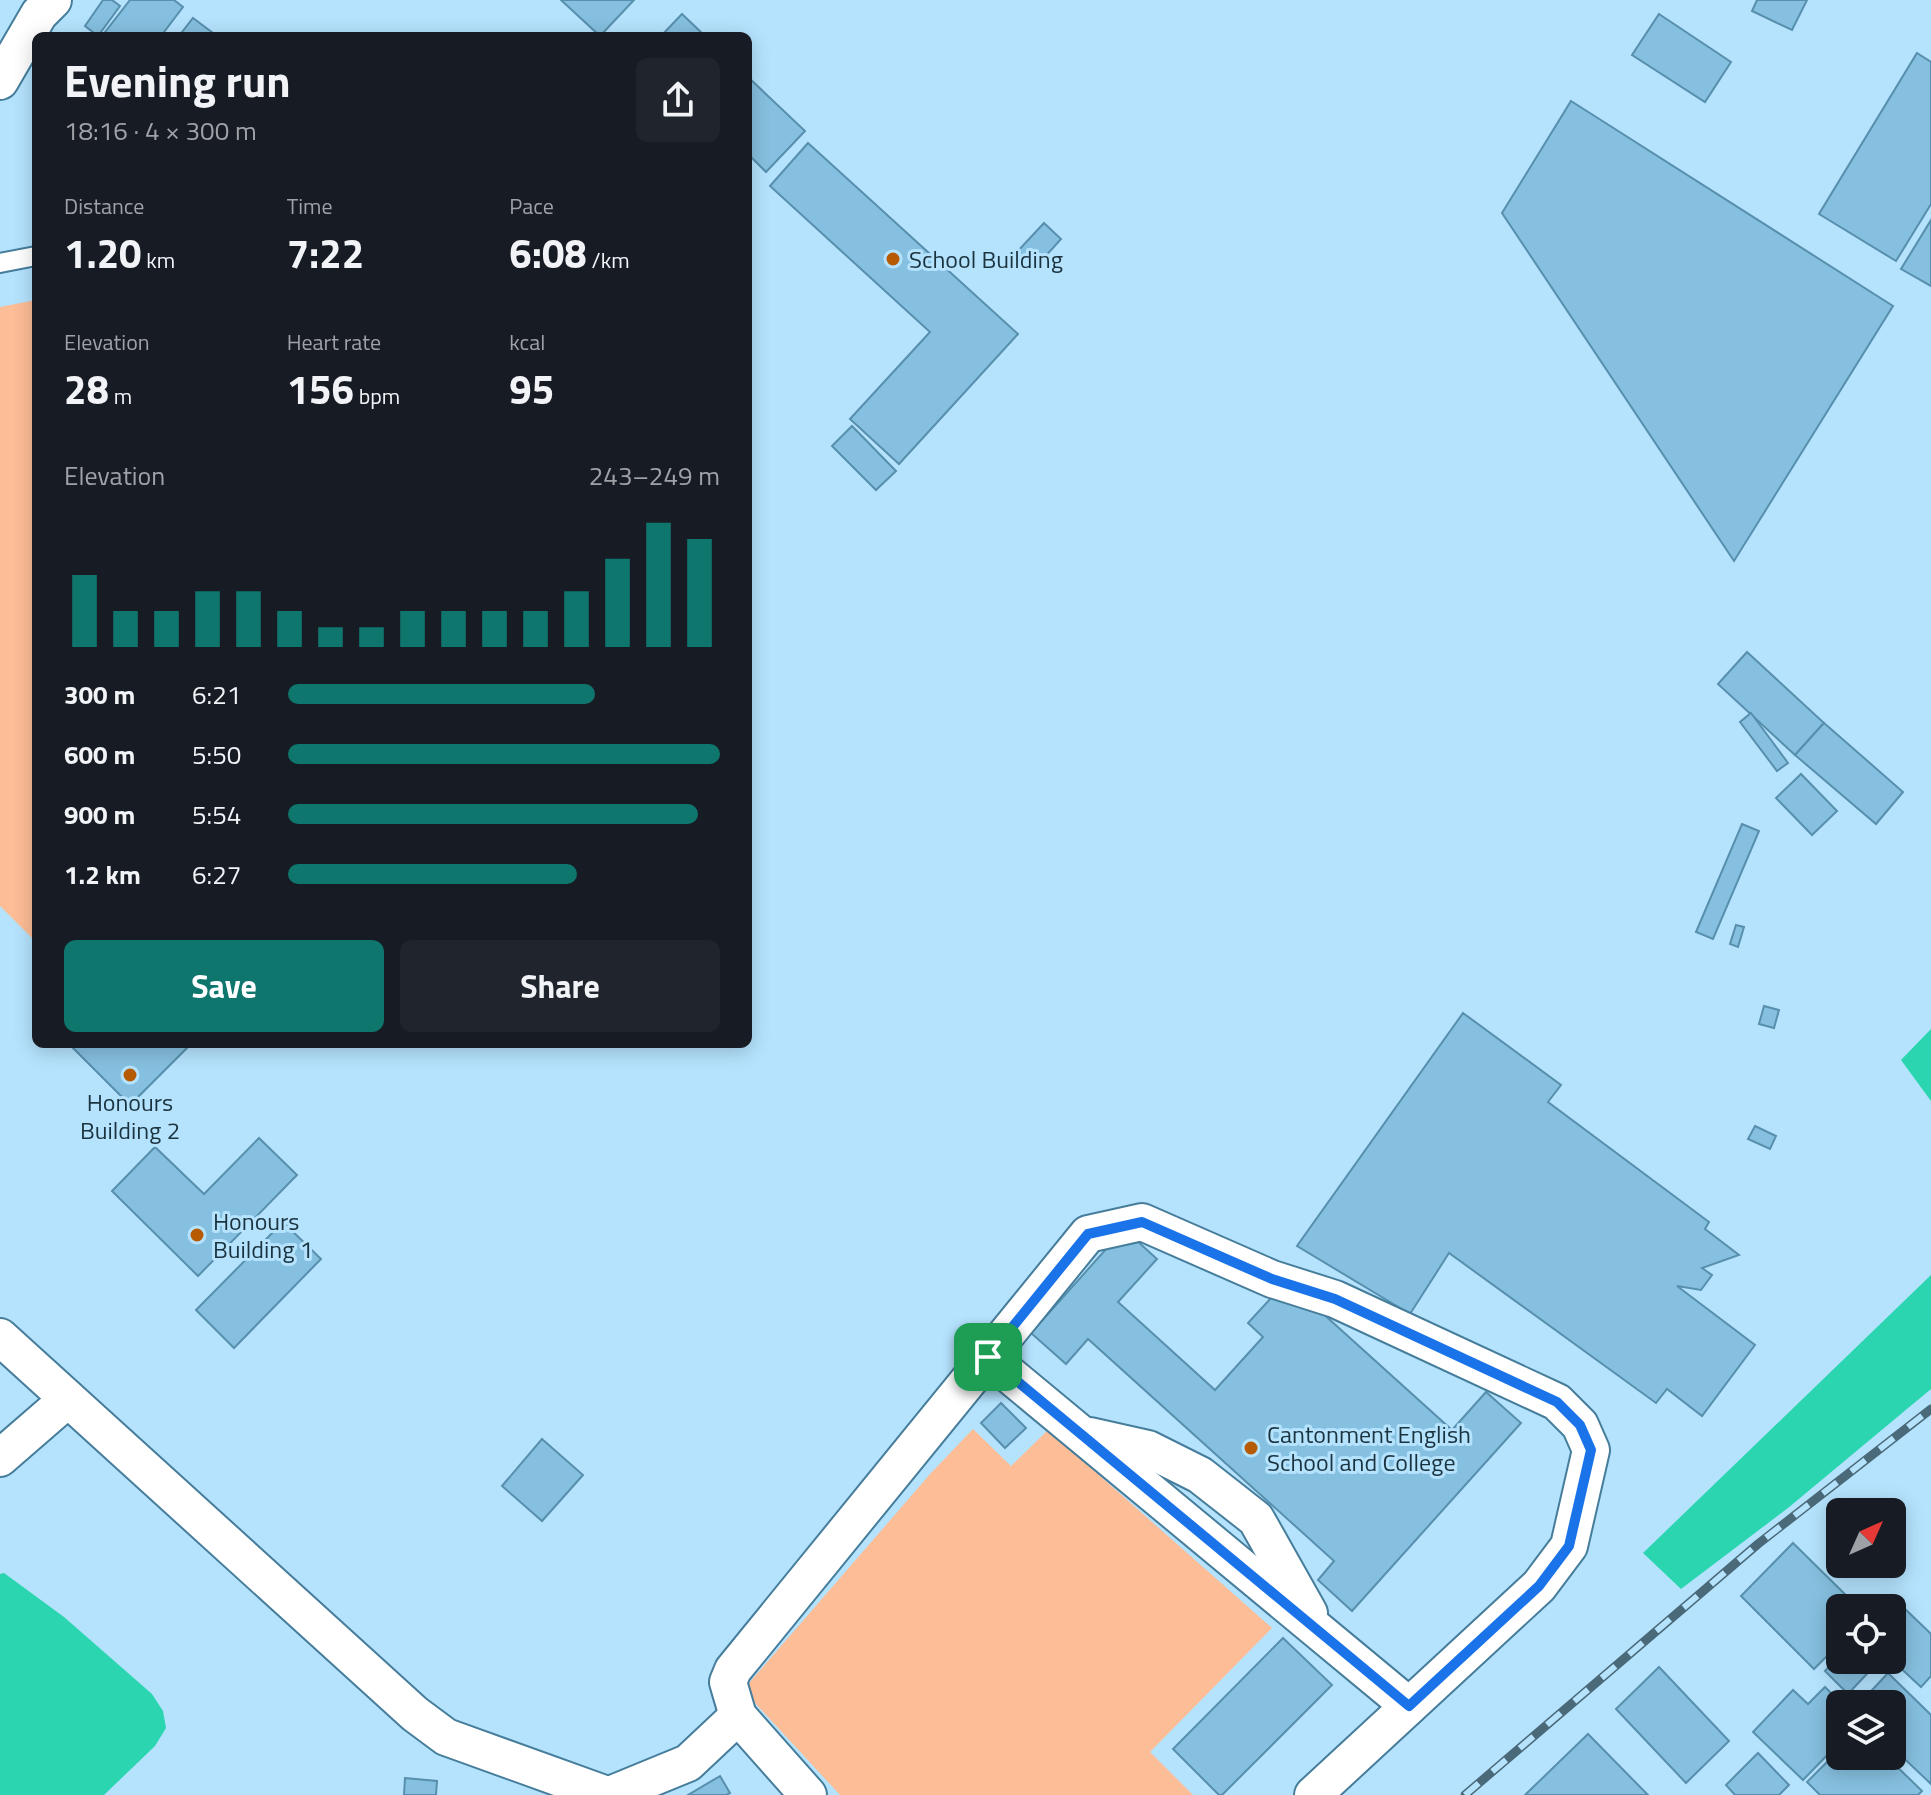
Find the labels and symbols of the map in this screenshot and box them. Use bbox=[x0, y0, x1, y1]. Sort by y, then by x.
place label: School Building bbox=[909, 241, 1063, 277]
marker: School Building bbox=[884, 250, 902, 268]
marker: Honours Building 2 bbox=[121, 1066, 139, 1084]
place label: Honours Building 2 bbox=[80, 1084, 180, 1148]
place label: Honours Building 1 bbox=[213, 1203, 313, 1267]
marker: Honours Building 1 bbox=[188, 1226, 206, 1244]
pin bbox=[954, 1323, 1022, 1391]
place label: Cantonment English School and College bbox=[1267, 1416, 1471, 1480]
marker: Cantonment English School and College bbox=[1242, 1439, 1260, 1457]
north arrow bbox=[1826, 1498, 1906, 1578]

